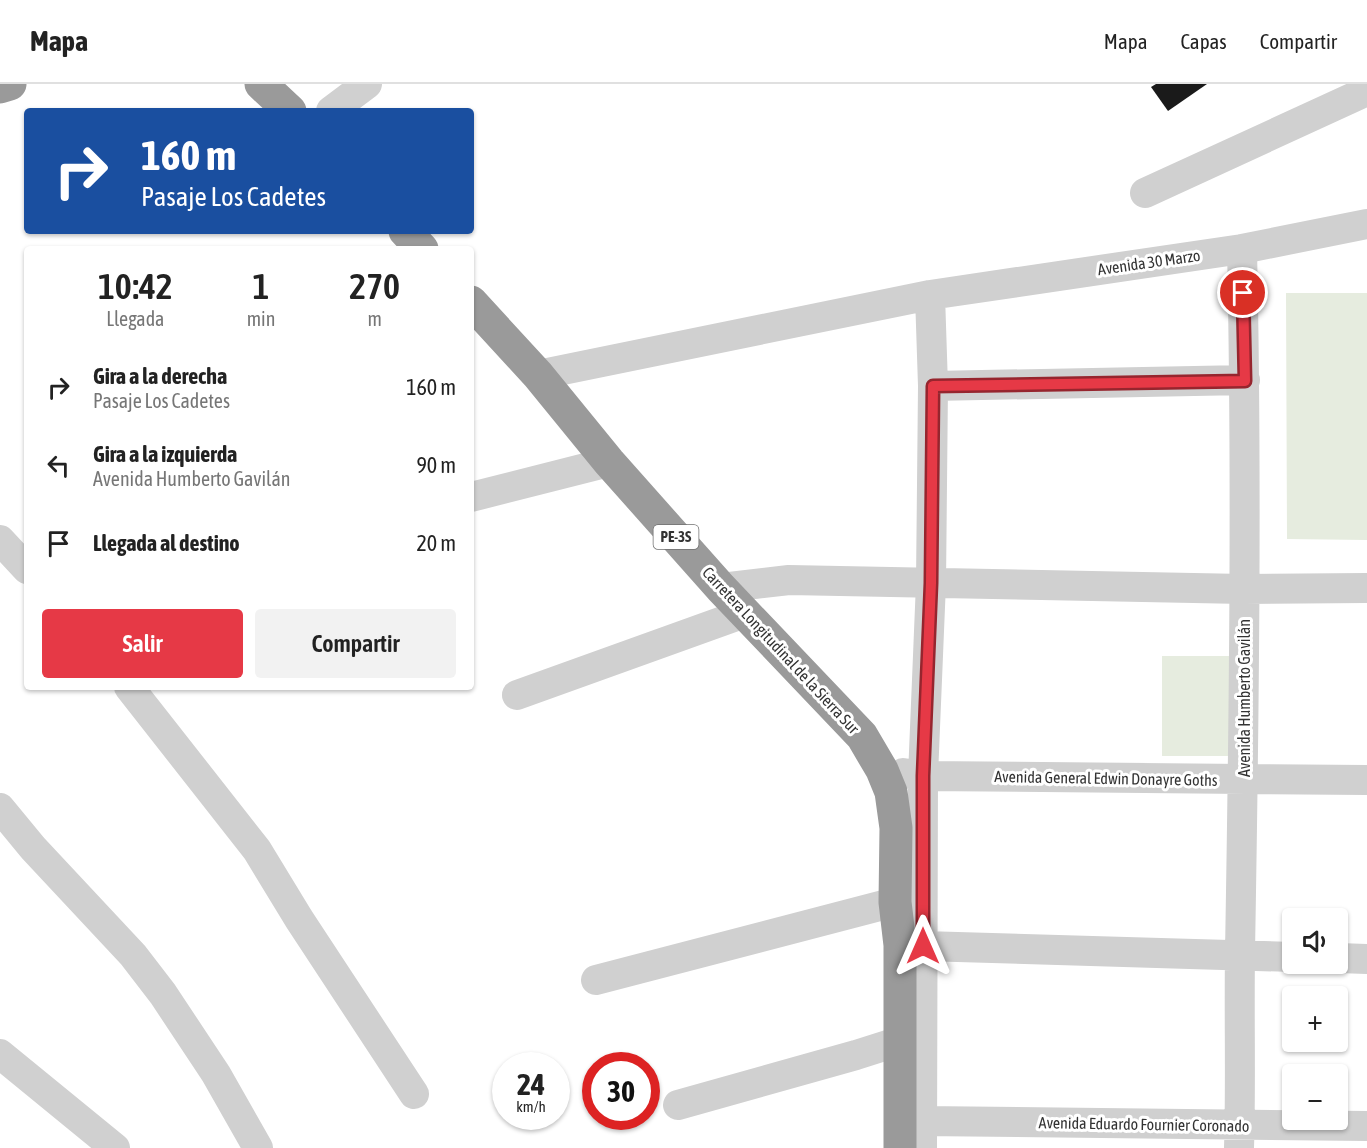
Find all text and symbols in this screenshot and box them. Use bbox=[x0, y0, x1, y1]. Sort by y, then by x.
text: Mapa bbox=[30, 25, 88, 57]
text: Mapa bbox=[1104, 29, 1147, 53]
text: Capas bbox=[1180, 29, 1227, 53]
text: Compartir bbox=[1260, 29, 1337, 53]
text: 160 m bbox=[141, 131, 236, 179]
icon: right bbox=[42, 132, 120, 210]
text: Pasaje Los Cadetes bbox=[141, 181, 326, 212]
street label: Avenida 30 Marzo bbox=[1097, 246, 1201, 278]
text: 10:42 bbox=[98, 265, 173, 307]
text: 1 bbox=[253, 265, 269, 307]
text: 270 bbox=[349, 265, 400, 307]
pin bbox=[1217, 267, 1268, 318]
icon: arrive bbox=[1226, 276, 1259, 309]
text: Llegada bbox=[106, 307, 164, 330]
text: min bbox=[247, 307, 275, 330]
text: m bbox=[367, 307, 382, 330]
text: Gira a la derecha bbox=[93, 363, 227, 389]
icon: right bbox=[42, 371, 75, 404]
text: 160 m bbox=[406, 374, 456, 400]
text: Pasaje Los Cadetes bbox=[93, 389, 230, 412]
text: Gira a la izquierda bbox=[93, 441, 237, 467]
icon: left bbox=[42, 449, 75, 482]
text: 90 m bbox=[416, 452, 456, 478]
text: Avenida Humberto Gavilán bbox=[93, 467, 290, 490]
road number: PE-3S bbox=[654, 525, 698, 549]
icon: arrive bbox=[42, 527, 75, 560]
text: Llegada al destino bbox=[93, 530, 240, 556]
text: 20 m bbox=[416, 530, 456, 556]
street label: Carretera Longitudinal de la Sierra Sur bbox=[698, 563, 863, 738]
button: Salir bbox=[42, 609, 243, 678]
button: Compartir bbox=[255, 609, 456, 678]
street label: Avenida Humberto Gavilán bbox=[1235, 619, 1253, 777]
street label: Avenida General Edwin Donayre Goths bbox=[994, 767, 1218, 790]
map controls bbox=[1282, 908, 1348, 1130]
button: sound bbox=[1282, 908, 1348, 974]
position arrow bbox=[891, 914, 955, 978]
button: + bbox=[1282, 986, 1348, 1052]
speed limit sign: 30 bbox=[582, 1052, 660, 1130]
button: − bbox=[1282, 1064, 1348, 1130]
text: 24 bbox=[517, 1067, 545, 1101]
text: km/h bbox=[516, 1098, 546, 1115]
street label: Avenida Eduardo Fournier Coronado bbox=[1038, 1113, 1250, 1135]

